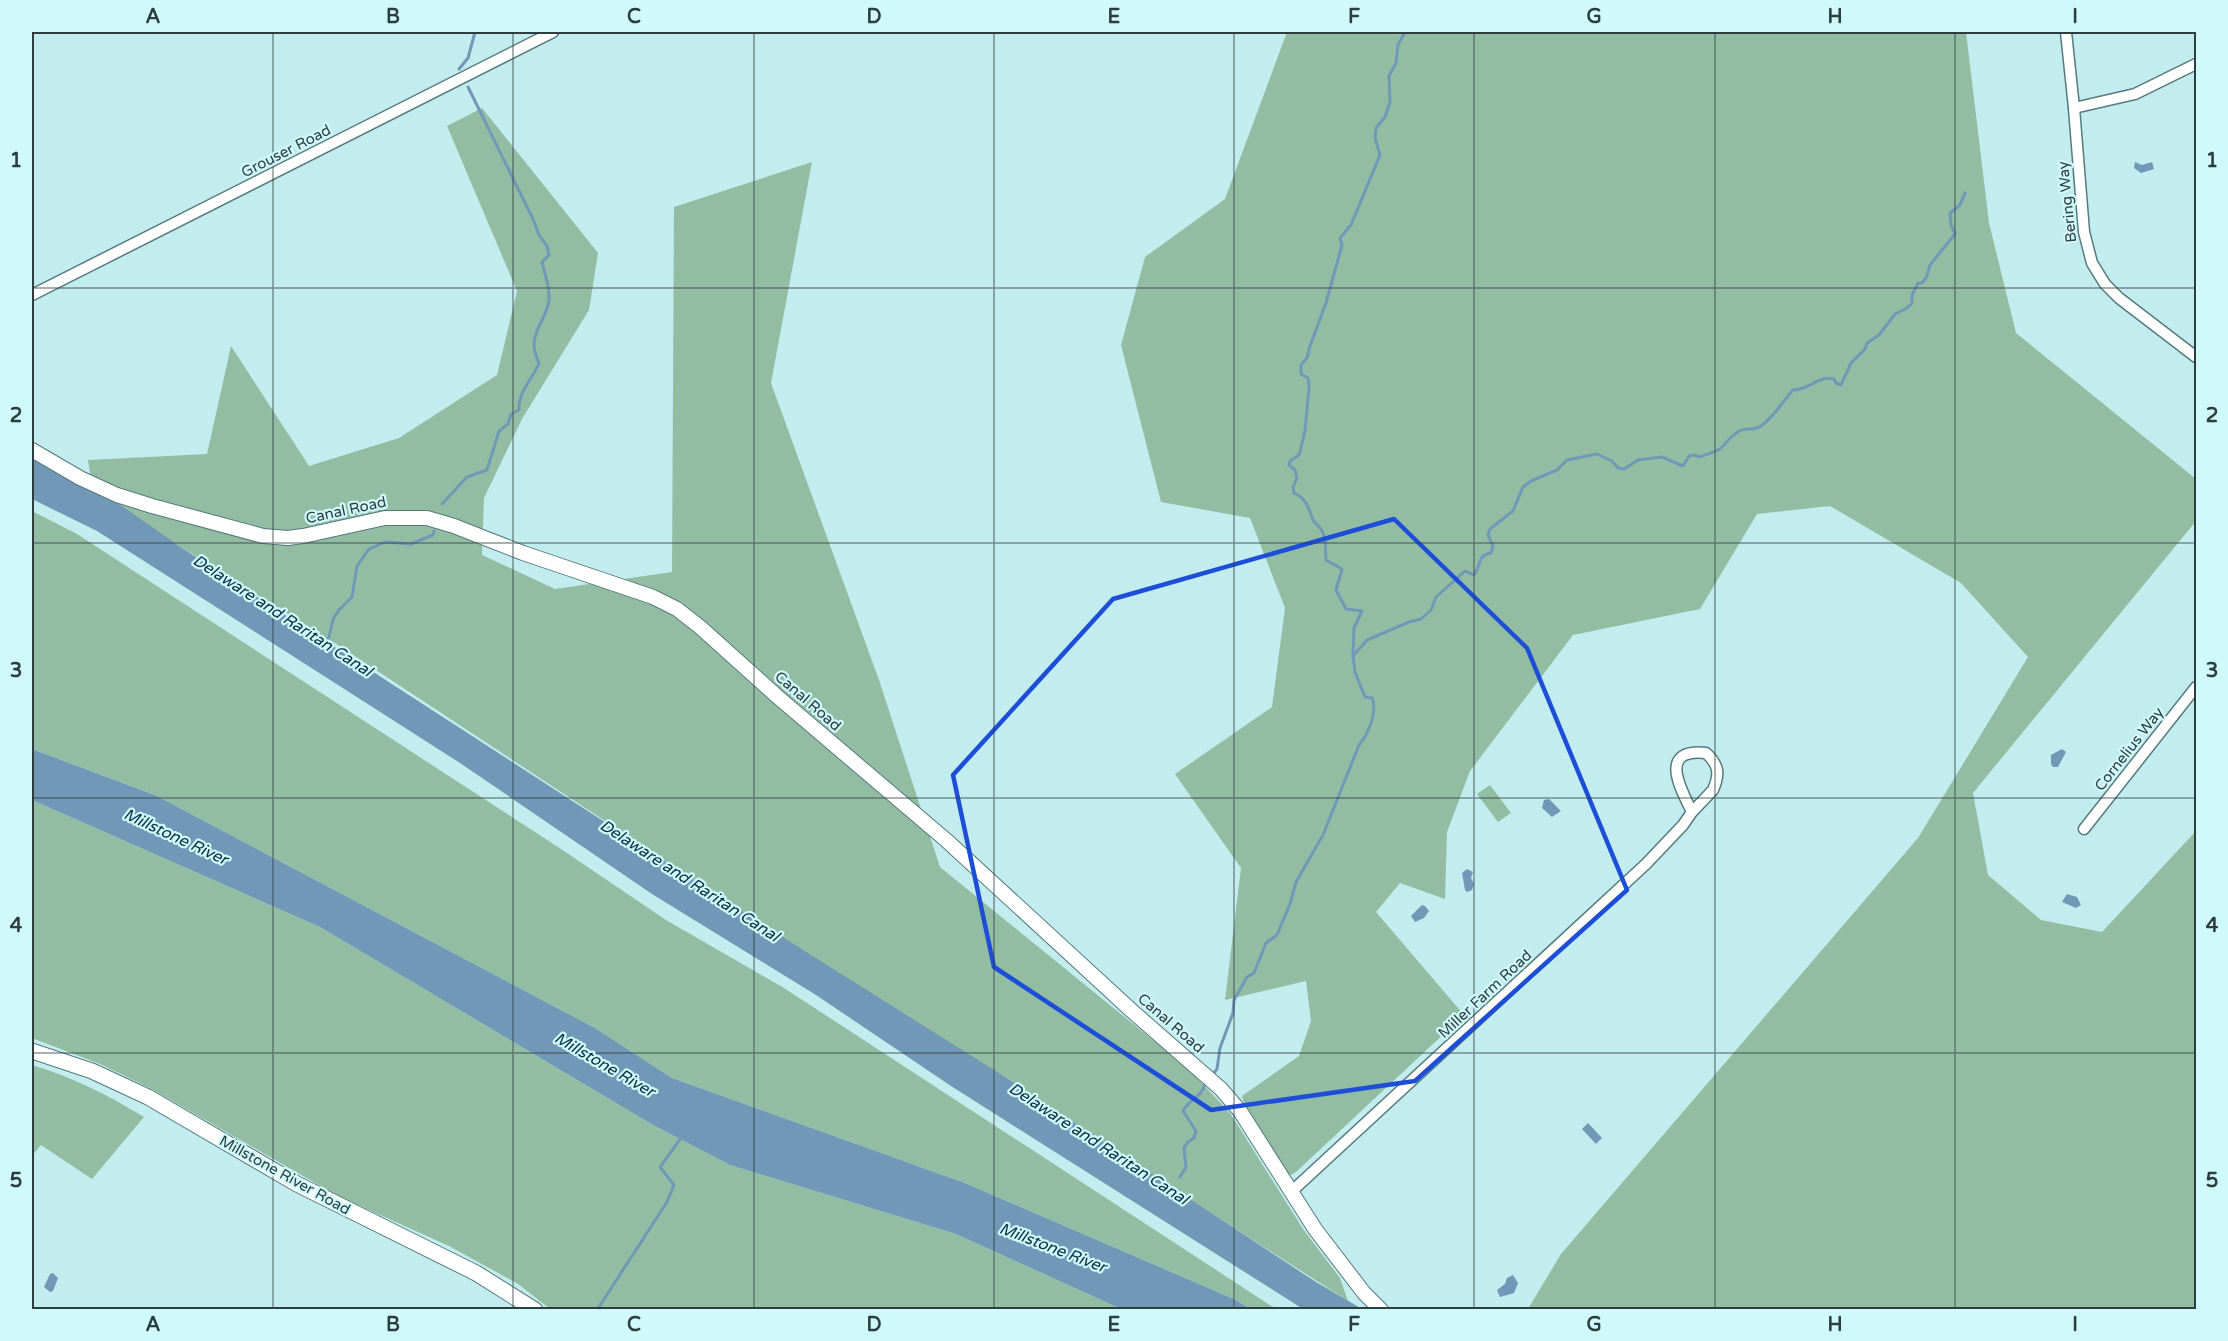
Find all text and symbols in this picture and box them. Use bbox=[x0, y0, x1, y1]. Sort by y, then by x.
text: A bbox=[146, 5, 161, 29]
text: B bbox=[386, 5, 400, 29]
text: C bbox=[627, 5, 641, 29]
text: D bbox=[866, 5, 882, 29]
text: E bbox=[1108, 5, 1121, 29]
text: F bbox=[1348, 5, 1360, 29]
text: G bbox=[1586, 5, 1602, 29]
text: H bbox=[1827, 5, 1843, 29]
text: I bbox=[2072, 5, 2078, 29]
street label: Grouser Road bbox=[238, 121, 334, 181]
text: 1 bbox=[10, 149, 22, 173]
text: 1 bbox=[2206, 149, 2218, 173]
street label: Bering Way bbox=[2054, 160, 2080, 244]
text: 2 bbox=[10, 404, 22, 428]
text: 2 bbox=[2206, 404, 2218, 428]
street label: Canal Road bbox=[304, 493, 388, 527]
water label: Delaware and Raritan Canal bbox=[189, 550, 377, 682]
text: 3 bbox=[10, 659, 22, 683]
text: 3 bbox=[2206, 659, 2218, 683]
street label: Canal Road bbox=[771, 667, 845, 735]
street label: Cornelius Way bbox=[2091, 704, 2167, 794]
water label: Millstone River bbox=[120, 804, 232, 871]
water label: Delaware and Raritan Canal bbox=[596, 815, 784, 947]
text: 4 bbox=[10, 914, 23, 938]
text: 4 bbox=[2206, 914, 2219, 938]
street label: Miller Farm Road bbox=[1435, 946, 1535, 1042]
street label: Canal Road bbox=[1134, 989, 1208, 1057]
water label: Millstone River bbox=[551, 1028, 660, 1103]
water label: Delaware and Raritan Canal bbox=[1005, 1078, 1193, 1210]
street label: Millstone River Road bbox=[216, 1131, 354, 1219]
text: 5 bbox=[10, 1169, 22, 1193]
text: 5 bbox=[2206, 1169, 2218, 1193]
water label: Millstone River bbox=[997, 1218, 1110, 1278]
text: A bbox=[146, 1313, 161, 1337]
text: B bbox=[386, 1313, 400, 1337]
text: C bbox=[627, 1313, 641, 1337]
text: D bbox=[866, 1313, 882, 1337]
text: E bbox=[1108, 1313, 1121, 1337]
text: F bbox=[1348, 1313, 1360, 1337]
text: G bbox=[1586, 1313, 1602, 1337]
text: H bbox=[1827, 1313, 1843, 1337]
text: I bbox=[2072, 1313, 2078, 1337]

